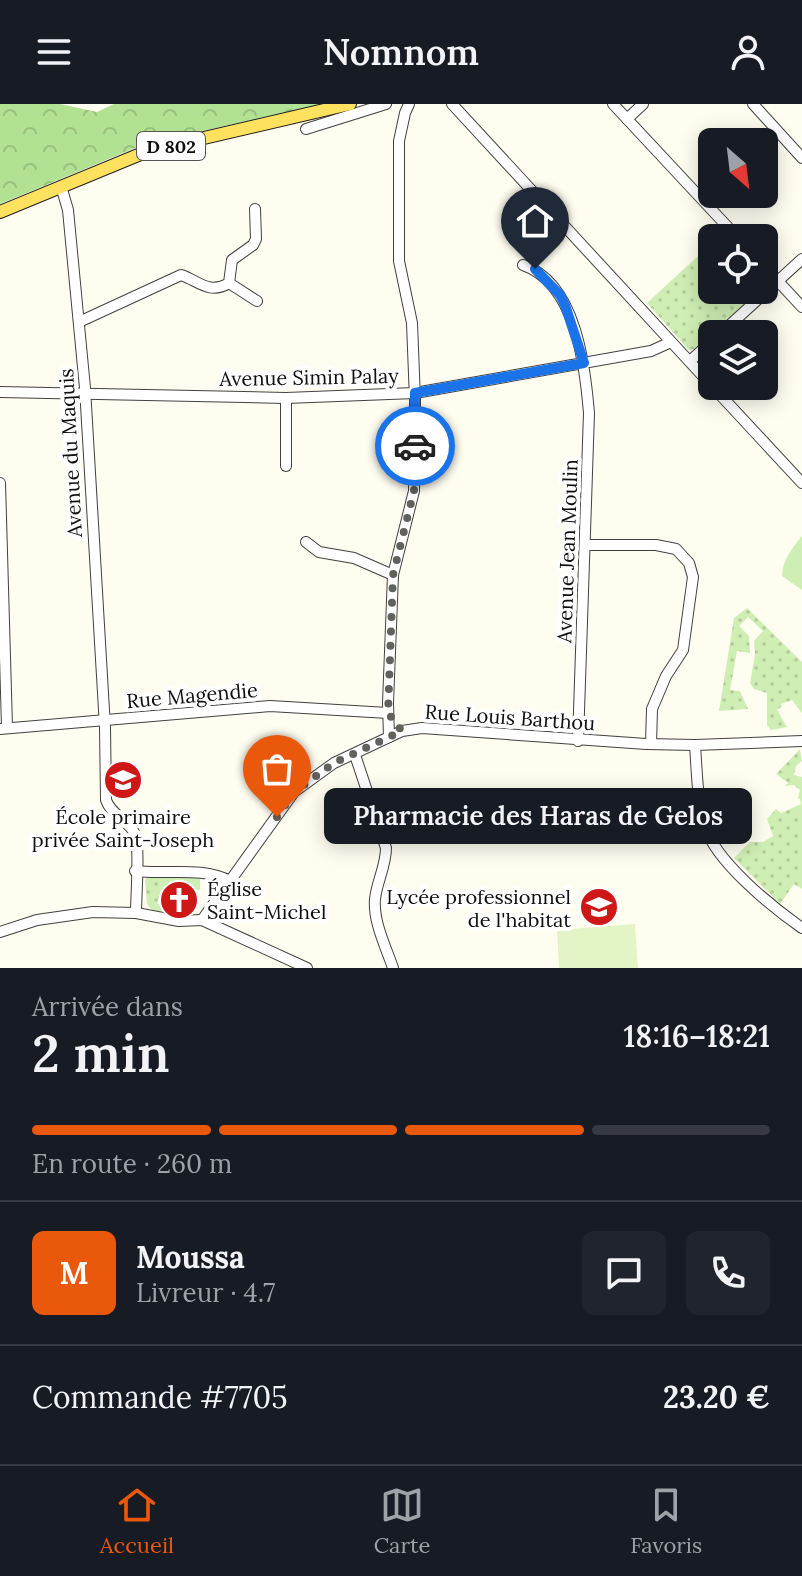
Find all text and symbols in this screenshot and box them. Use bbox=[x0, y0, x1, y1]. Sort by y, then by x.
text: Nomnom bbox=[323, 29, 479, 75]
icon: menu bbox=[32, 30, 76, 74]
icon: person bbox=[726, 30, 770, 74]
north arrow bbox=[698, 128, 778, 208]
map controls bbox=[698, 128, 778, 400]
road number: D 802 bbox=[137, 132, 205, 160]
pin bbox=[501, 187, 569, 269]
icon: home bbox=[513, 199, 557, 243]
button: locate bbox=[698, 224, 778, 304]
button: layers bbox=[698, 320, 778, 400]
street label: Avenue Simin Palay bbox=[218, 363, 399, 391]
street label: Avenue du Maquis bbox=[53, 368, 87, 539]
courier bbox=[375, 406, 455, 486]
icon: car bbox=[393, 424, 437, 468]
street label: Avenue Jean Moulin bbox=[551, 459, 583, 644]
street label: Rue Magendie bbox=[125, 677, 259, 713]
street label: Rue Louis Barthou bbox=[424, 699, 596, 735]
pin bbox=[243, 735, 311, 817]
icon: bag bbox=[255, 747, 299, 791]
school or university icon: École primaire privée Saint-Joseph bbox=[102, 759, 144, 801]
callout: Pharmacie des Haras de Gelos bbox=[325, 789, 753, 845]
text: Pharmacie des Haras de Gelos bbox=[353, 799, 723, 832]
place label: École primaire privée Saint-Joseph bbox=[32, 804, 214, 852]
place label: Église Saint-Michel bbox=[207, 876, 326, 924]
church icon: Église Saint-Michel bbox=[158, 879, 200, 921]
place label: Lycée professionnel de l'habitat bbox=[386, 884, 571, 932]
school or university icon: Lycée professionnel de l'habitat bbox=[578, 886, 620, 928]
text: Arrivée dans bbox=[32, 990, 183, 1023]
text: 18:16–18:21 bbox=[624, 1017, 770, 1055]
text: 2 min bbox=[32, 1020, 170, 1086]
text: En route · 260 m bbox=[32, 1147, 232, 1180]
button: chat bbox=[582, 1231, 666, 1315]
button: phone bbox=[686, 1231, 770, 1315]
text: Moussa bbox=[136, 1238, 245, 1276]
text: M bbox=[59, 1254, 89, 1292]
text: Livreur · 4.7 bbox=[136, 1276, 275, 1309]
text: Commande #7705 bbox=[32, 1378, 287, 1416]
text: 23.20 € bbox=[663, 1378, 770, 1416]
tab: Accueil bbox=[100, 1483, 174, 1559]
tab: Carte bbox=[374, 1483, 431, 1559]
tab: Favoris bbox=[630, 1483, 702, 1559]

